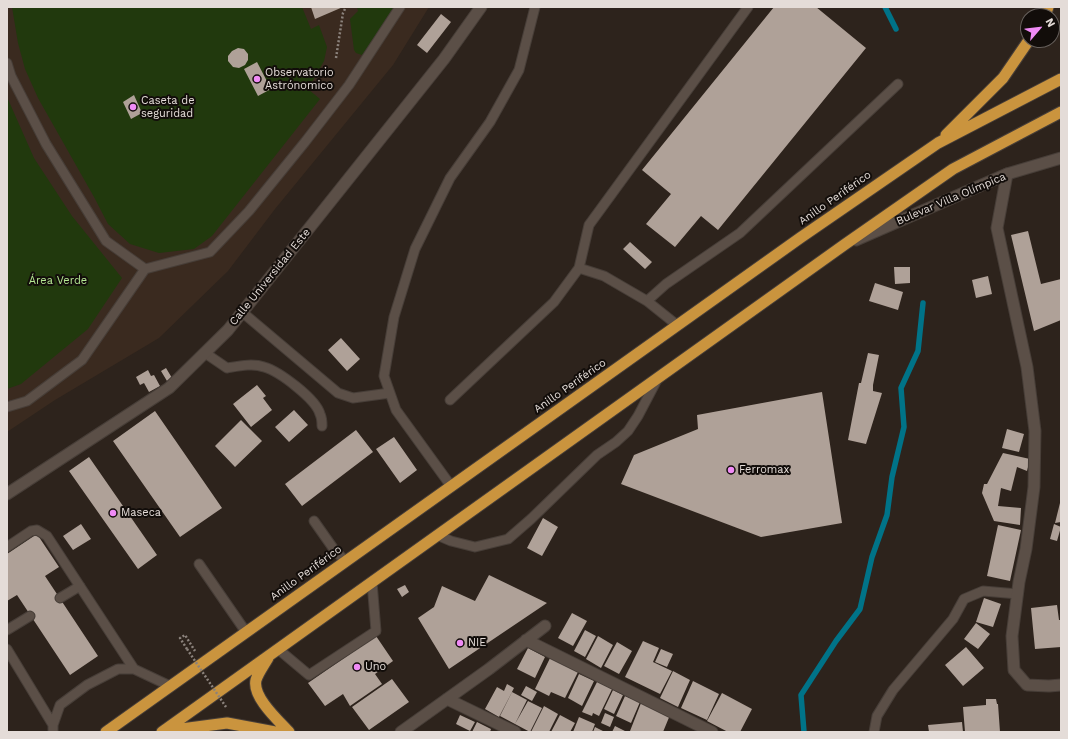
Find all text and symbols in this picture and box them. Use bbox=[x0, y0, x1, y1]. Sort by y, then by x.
north arrow bbox=[1020, 8, 1060, 48]
text: N bbox=[1043, 16, 1058, 29]
place label: Observatorio Astrónomico bbox=[265, 66, 334, 92]
marker: Observatorio Astrónomico bbox=[252, 74, 262, 84]
place label: Caseta de seguridad bbox=[141, 94, 195, 120]
marker: Caseta de seguridad bbox=[128, 102, 138, 112]
street label: Anillo Periférico bbox=[796, 168, 874, 228]
street label: Bulevar Villa Olímpica bbox=[894, 170, 1008, 228]
street label: Calle Universidad Este bbox=[227, 226, 313, 328]
park label: Área Verde bbox=[29, 274, 87, 288]
street label: Anillo Periférico bbox=[531, 356, 609, 416]
place label: Ferromax bbox=[739, 463, 789, 477]
marker: Ferromax bbox=[726, 465, 736, 475]
place label: Maseca bbox=[121, 506, 161, 520]
marker: Maseca bbox=[108, 508, 118, 518]
street label: Anillo Periférico bbox=[268, 543, 344, 603]
place label: NIE bbox=[468, 636, 486, 650]
marker: NIE bbox=[455, 638, 465, 648]
place label: Uno bbox=[365, 660, 386, 674]
marker: Uno bbox=[352, 662, 362, 672]

